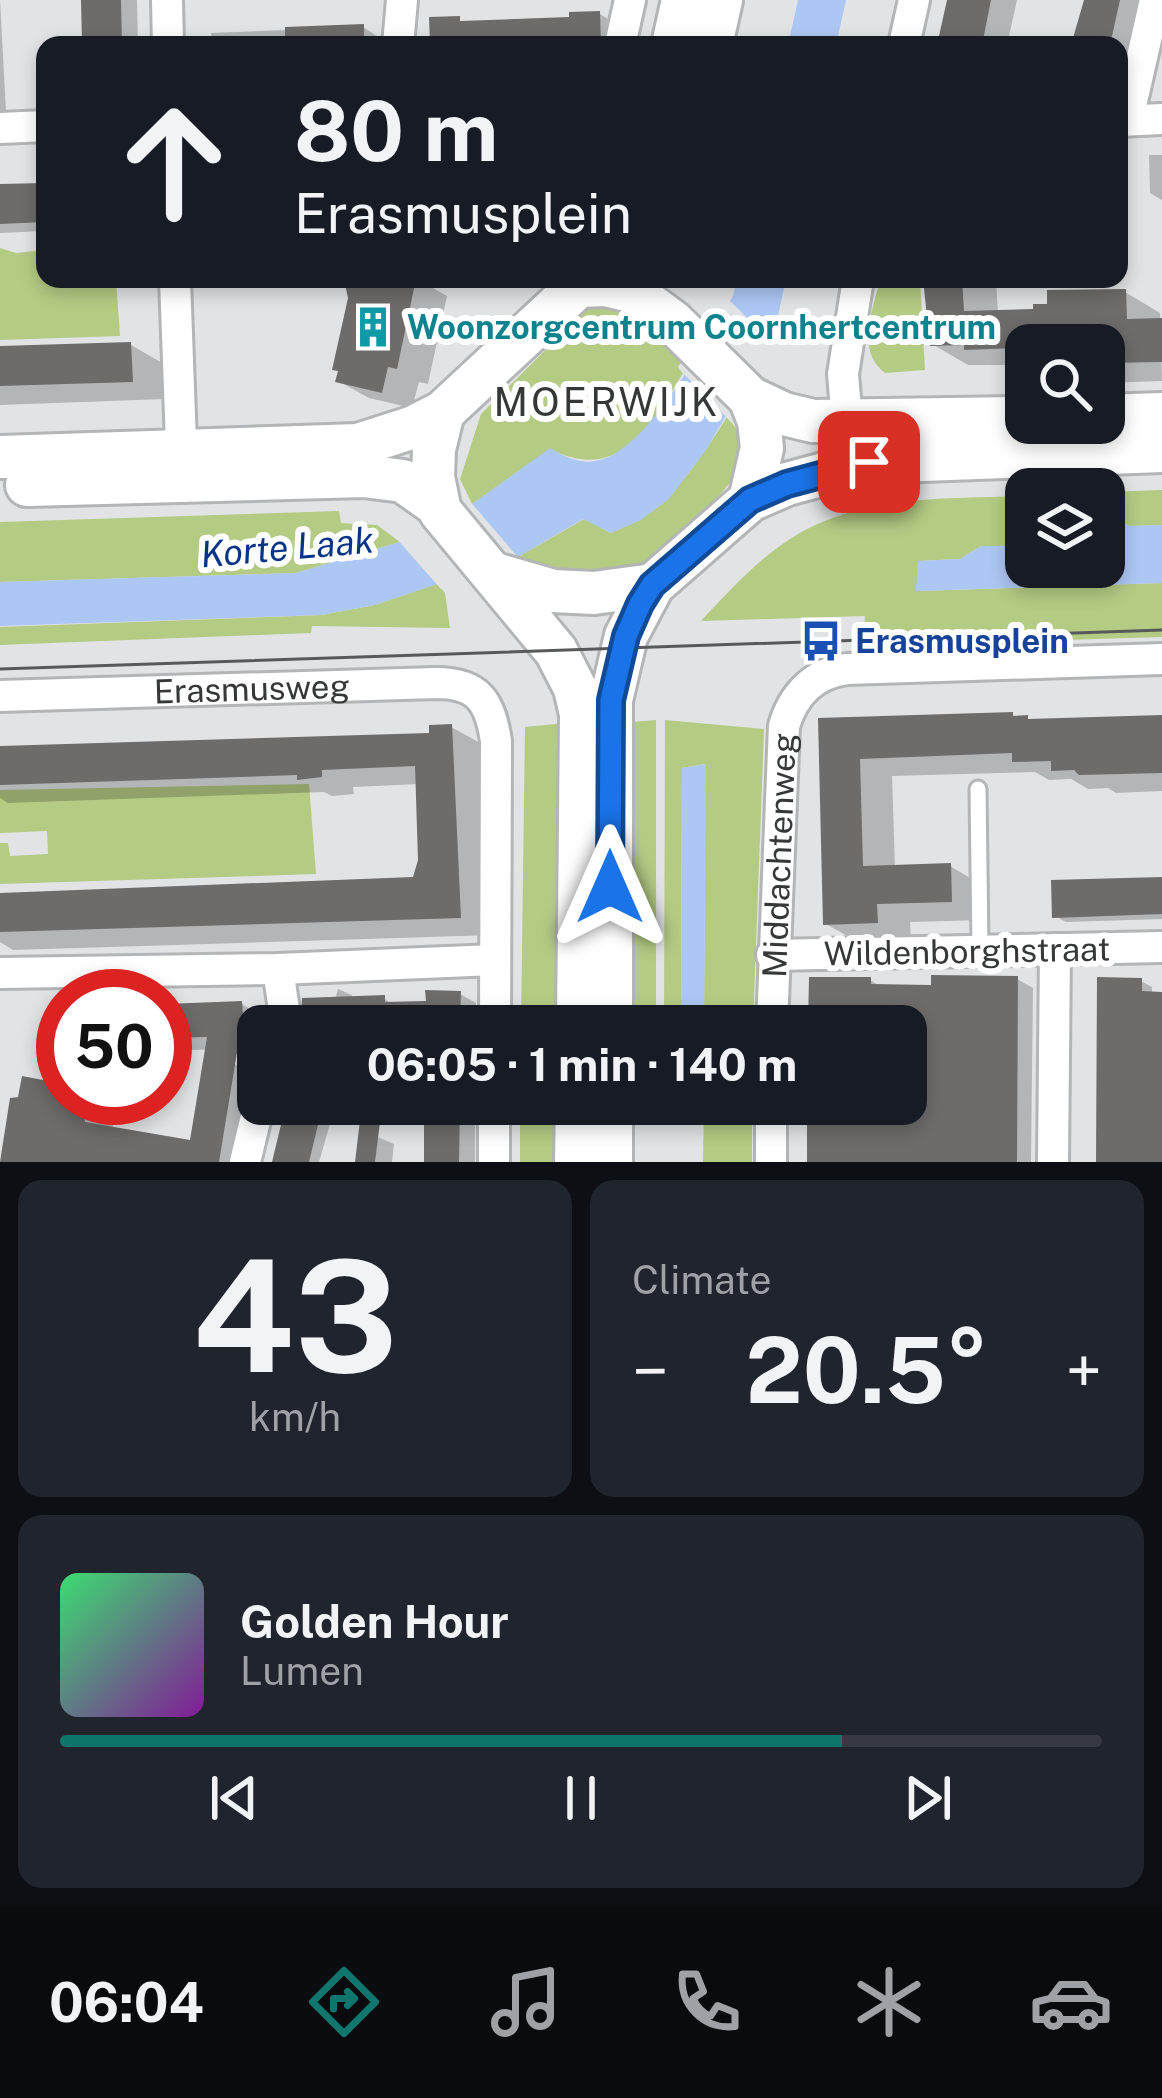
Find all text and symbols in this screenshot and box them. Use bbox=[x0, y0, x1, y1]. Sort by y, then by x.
text: 80 m bbox=[294, 81, 498, 180]
icon: ahead bbox=[96, 84, 252, 240]
text: Erasmusplein bbox=[294, 182, 632, 245]
building icon: Woonzorgcentrum Coornhertcentrum bbox=[350, 304, 396, 350]
place label: Woonzorgcentrum Coornhertcentrum bbox=[407, 308, 996, 346]
map controls bbox=[1005, 324, 1125, 588]
button: search bbox=[1005, 324, 1125, 444]
district label: MOERWIJK bbox=[494, 379, 720, 425]
pin bbox=[818, 411, 920, 513]
icon: arrive bbox=[836, 429, 902, 495]
button: layers bbox=[1005, 468, 1125, 588]
water label: Korte Laak bbox=[199, 518, 376, 575]
bus stop icon: Erasmusplein bbox=[798, 618, 844, 664]
place label: Erasmusplein bbox=[855, 622, 1069, 660]
street label: Erasmusweg bbox=[153, 667, 350, 710]
street label: Middachtenweg bbox=[755, 732, 803, 978]
position arrow bbox=[547, 824, 673, 950]
street label: Wildenborghstraat bbox=[823, 930, 1111, 972]
speed limit sign: 50 bbox=[36, 969, 192, 1125]
text: 06:05 · 1 min · 140 m bbox=[367, 1038, 797, 1091]
text: 43 bbox=[192, 1224, 398, 1407]
text: Climate bbox=[632, 1257, 772, 1303]
text: 20.5° bbox=[746, 1317, 988, 1423]
text: − bbox=[632, 1332, 669, 1410]
text: + bbox=[1065, 1332, 1102, 1410]
text: km/h bbox=[249, 1394, 341, 1440]
text: Golden Hour bbox=[240, 1595, 509, 1648]
text: Lumen bbox=[240, 1648, 364, 1694]
icon: previous bbox=[201, 1765, 267, 1831]
icon: pause bbox=[548, 1765, 614, 1831]
icon: next bbox=[895, 1765, 961, 1831]
icon: directions bbox=[302, 1960, 386, 2044]
icon: music bbox=[484, 1960, 568, 2044]
icon: phone bbox=[665, 1960, 749, 2044]
icon: climate bbox=[847, 1960, 931, 2044]
icon: car bbox=[1029, 1960, 1113, 2044]
text: 06:04 bbox=[49, 1971, 204, 2034]

